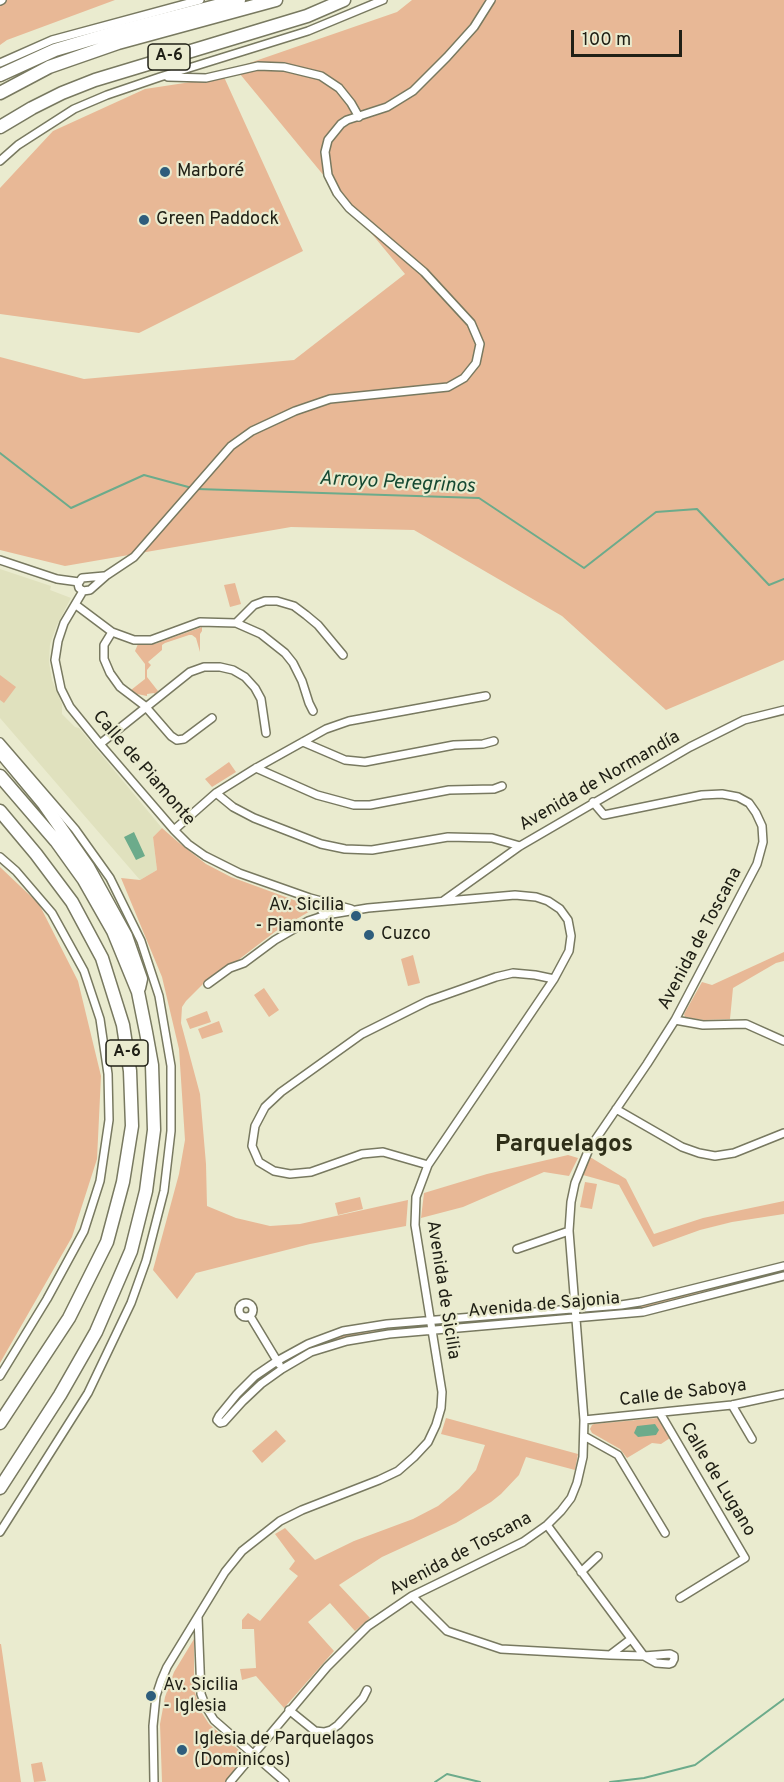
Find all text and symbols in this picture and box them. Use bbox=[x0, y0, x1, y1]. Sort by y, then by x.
scale bar bbox=[574, 18, 685, 56]
text: 100 m bbox=[582, 29, 631, 52]
road number: A-6 bbox=[148, 44, 190, 70]
place label: Marboré bbox=[177, 161, 244, 183]
marker: Marboré bbox=[158, 165, 172, 179]
place label: Green Paddock bbox=[156, 209, 279, 231]
marker: Green Paddock bbox=[137, 213, 151, 227]
water label: Arroyo Peregrinos bbox=[318, 468, 476, 500]
street label: Calle de Piamonte bbox=[87, 707, 199, 831]
street label: Avenida de Normandía bbox=[516, 727, 684, 837]
street label: Avenida de Toscana bbox=[654, 864, 748, 1014]
place label: Av. Sicilia - Piamonte bbox=[255, 895, 344, 938]
marker: Av. Sicilia - Piamonte bbox=[349, 909, 363, 923]
place label: Cuzco bbox=[381, 924, 431, 946]
marker: Cuzco bbox=[362, 928, 376, 942]
road number: A-6 bbox=[106, 1040, 148, 1066]
district label: Parquelagos bbox=[495, 1132, 633, 1160]
street label: Avenida de Sicilia bbox=[420, 1219, 464, 1361]
street label: Avenida de Sajonia bbox=[467, 1289, 621, 1323]
street label: Calle de Saboya bbox=[618, 1375, 748, 1413]
street label: Calle de Lugano bbox=[675, 1419, 759, 1541]
street label: Avenida de Toscana bbox=[386, 1508, 536, 1602]
place label: Av. Sicilia - Iglesia bbox=[163, 1675, 238, 1718]
marker: Av. Sicilia - Iglesia bbox=[144, 1689, 158, 1703]
place label: Iglesia de Parquelagos (Dominicos) bbox=[194, 1729, 374, 1772]
marker: Iglesia de Parquelagos (Dominicos) bbox=[175, 1743, 189, 1757]

